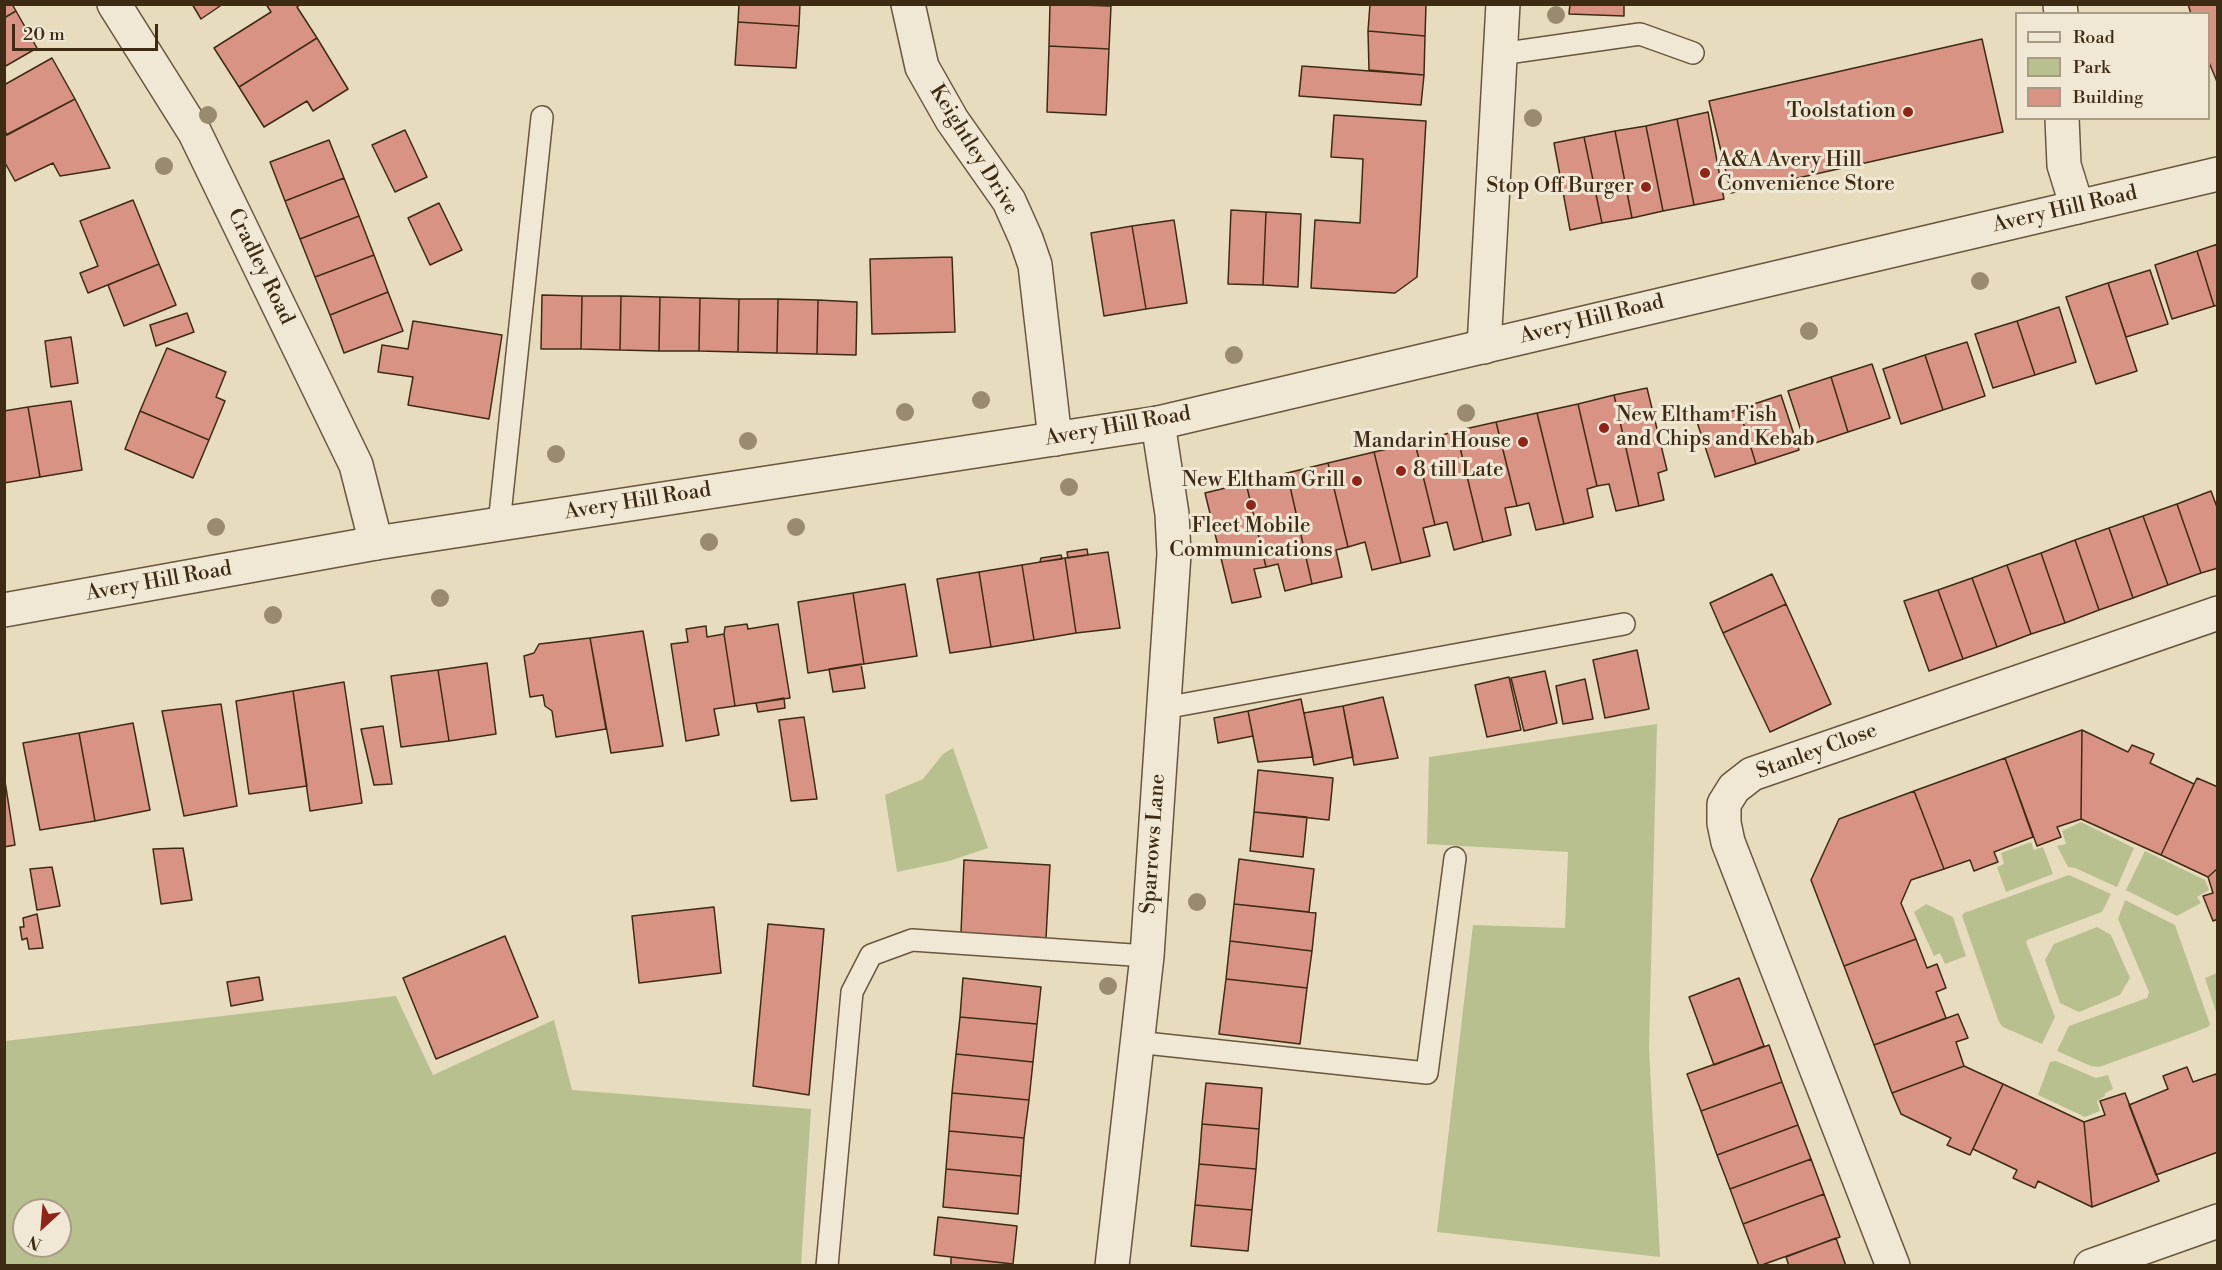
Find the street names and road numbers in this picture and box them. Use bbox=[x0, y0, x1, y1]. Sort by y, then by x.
street label: Keightley Drive bbox=[923, 80, 1023, 220]
street label: Avery Hill Road bbox=[1990, 181, 2140, 239]
street label: Cradley Road bbox=[221, 205, 299, 329]
street label: Avery Hill Road bbox=[1517, 290, 1667, 350]
street label: Avery Hill Road bbox=[1043, 402, 1193, 452]
street label: Avery Hill Road bbox=[563, 478, 713, 526]
street label: Avery Hill Road bbox=[84, 557, 234, 607]
street label: Stanley Close bbox=[1753, 719, 1881, 785]
street label: Sparrows Lane bbox=[1137, 773, 1171, 915]

